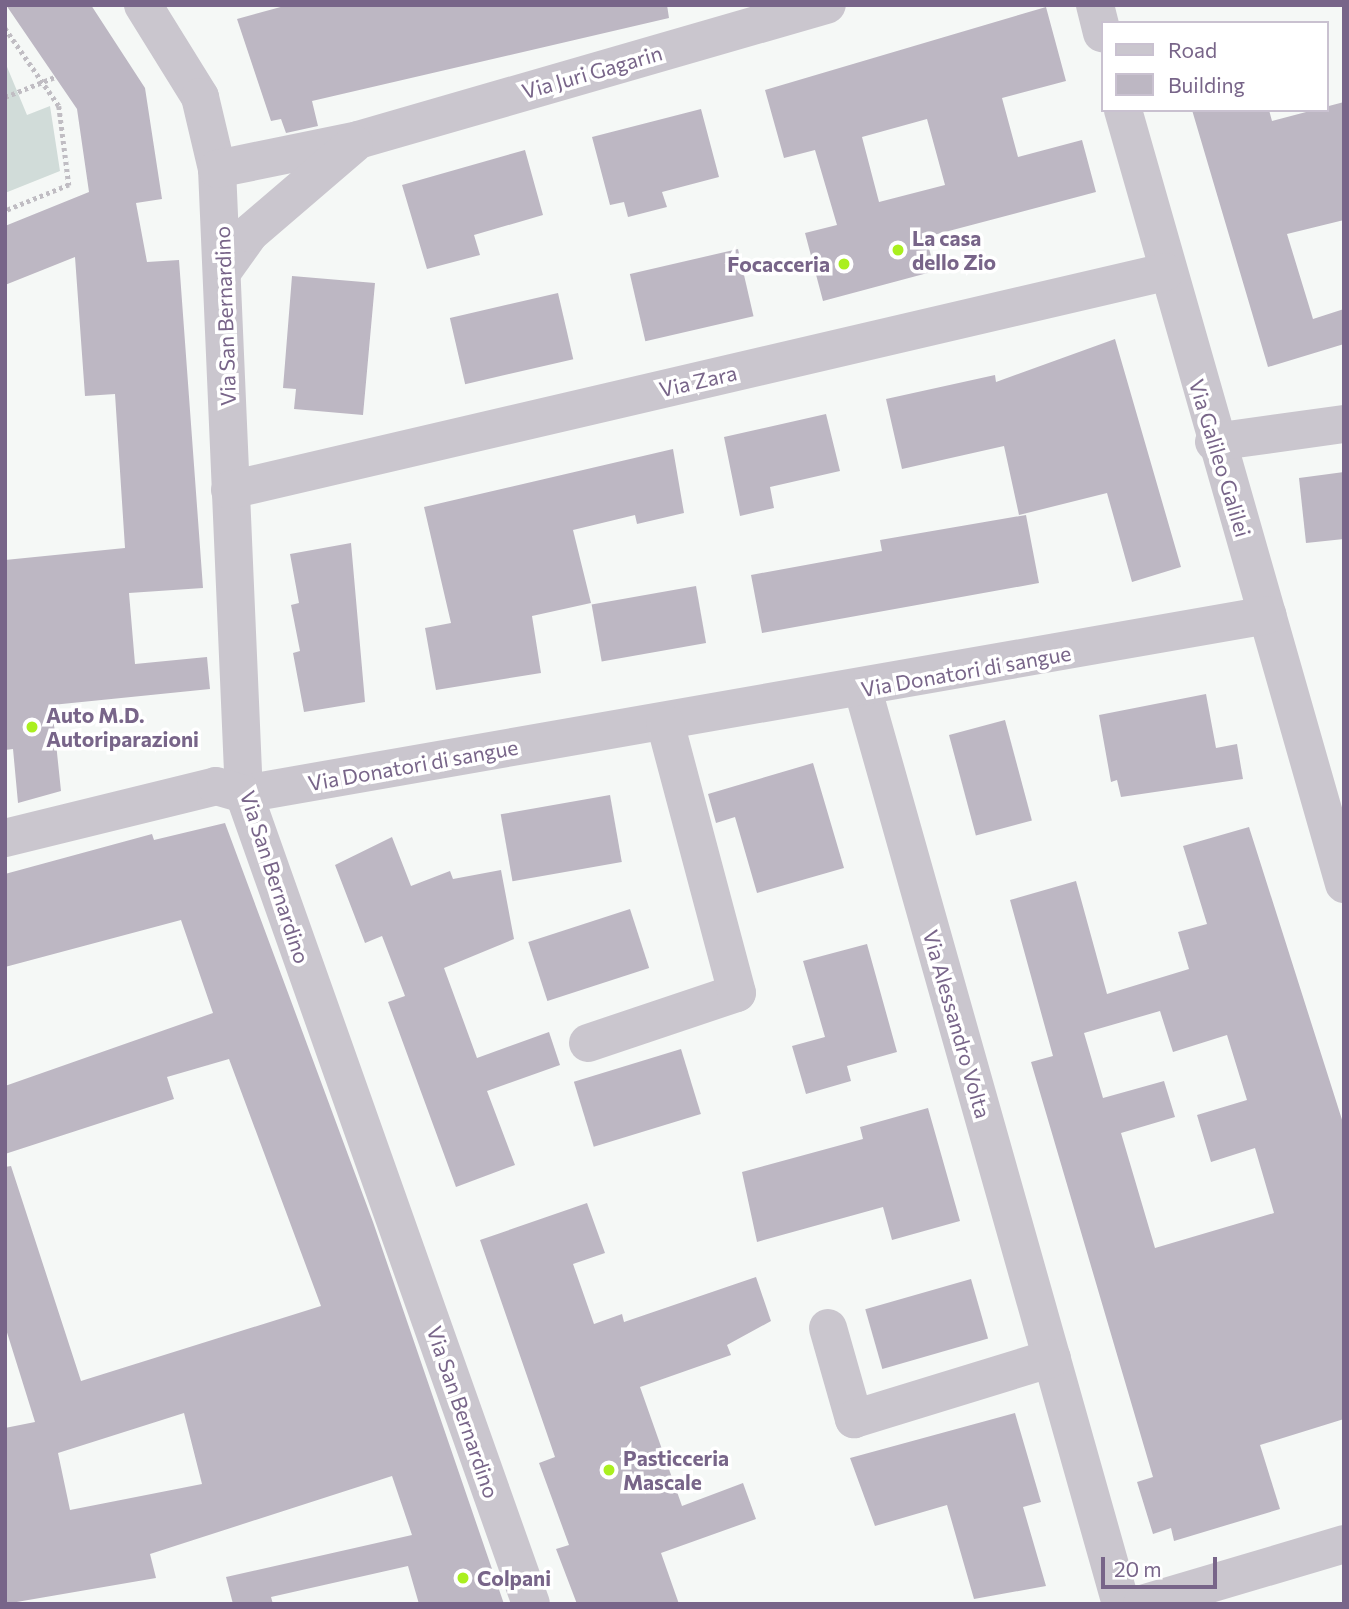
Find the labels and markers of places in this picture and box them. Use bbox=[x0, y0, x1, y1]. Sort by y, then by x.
place label: La casa dello Zio bbox=[912, 225, 996, 275]
marker: La casa dello Zio bbox=[890, 242, 906, 258]
place label: Focacceria bbox=[727, 251, 830, 277]
marker: Focacceria bbox=[836, 256, 852, 272]
place label: Auto M.D. Autoriparazioni bbox=[46, 702, 199, 752]
marker: Auto M.D. Autoriparazioni bbox=[24, 719, 40, 735]
place label: Pasticceria Mascale bbox=[623, 1445, 729, 1495]
marker: Pasticceria Mascale bbox=[601, 1462, 617, 1478]
place label: Colpani bbox=[477, 1565, 551, 1591]
marker: Colpani bbox=[455, 1570, 471, 1586]

